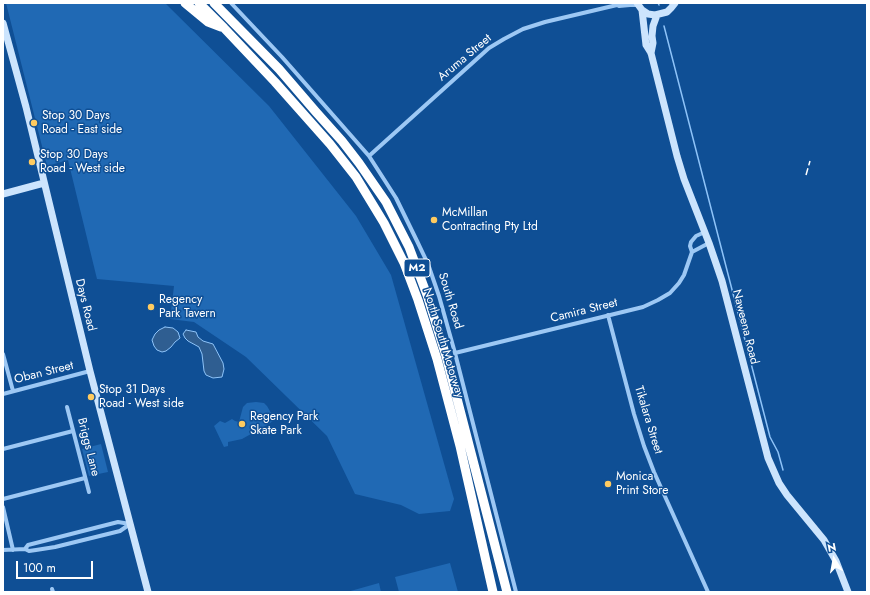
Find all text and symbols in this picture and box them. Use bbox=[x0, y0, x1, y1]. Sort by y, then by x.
street label: Aruma Street bbox=[435, 31, 495, 85]
place label: Stop 30 Days Road - East side bbox=[42, 109, 122, 137]
marker: Stop 30 Days Road - East side bbox=[29, 118, 39, 128]
place label: Stop 30 Days Road - West side bbox=[40, 148, 125, 176]
marker: Stop 30 Days Road - West side bbox=[27, 157, 37, 167]
place label: McMillan Contracting Pty Ltd bbox=[442, 206, 538, 234]
marker: McMillan Contracting Pty Ltd bbox=[429, 215, 439, 225]
road number: M2 bbox=[404, 259, 430, 277]
street label: South Road bbox=[435, 271, 465, 331]
street label: Days Road bbox=[72, 277, 98, 333]
street label: North South Motorway bbox=[419, 286, 467, 400]
street label: Naweena Road bbox=[729, 288, 761, 366]
place label: Regency Park Tavern bbox=[159, 293, 216, 321]
street label: Camira Street bbox=[549, 296, 619, 326]
marker: Regency Park Tavern bbox=[146, 302, 156, 312]
street label: Oban Street bbox=[13, 359, 75, 387]
place label: Stop 31 Days Road - West side bbox=[99, 383, 184, 411]
street label: Tikalara Street bbox=[631, 384, 665, 456]
marker: Stop 31 Days Road - West side bbox=[86, 392, 96, 402]
place label: Regency Park Skate Park bbox=[250, 410, 318, 438]
street label: Briggs Lane bbox=[74, 416, 102, 478]
marker: Regency Park Skate Park bbox=[237, 419, 247, 429]
place label: Monica Print Store bbox=[616, 470, 668, 498]
marker: Monica Print Store bbox=[603, 479, 613, 489]
north arrow bbox=[814, 539, 854, 579]
text: N bbox=[826, 539, 838, 556]
scale bar bbox=[18, 553, 95, 579]
text: 100 m bbox=[23, 559, 56, 577]

